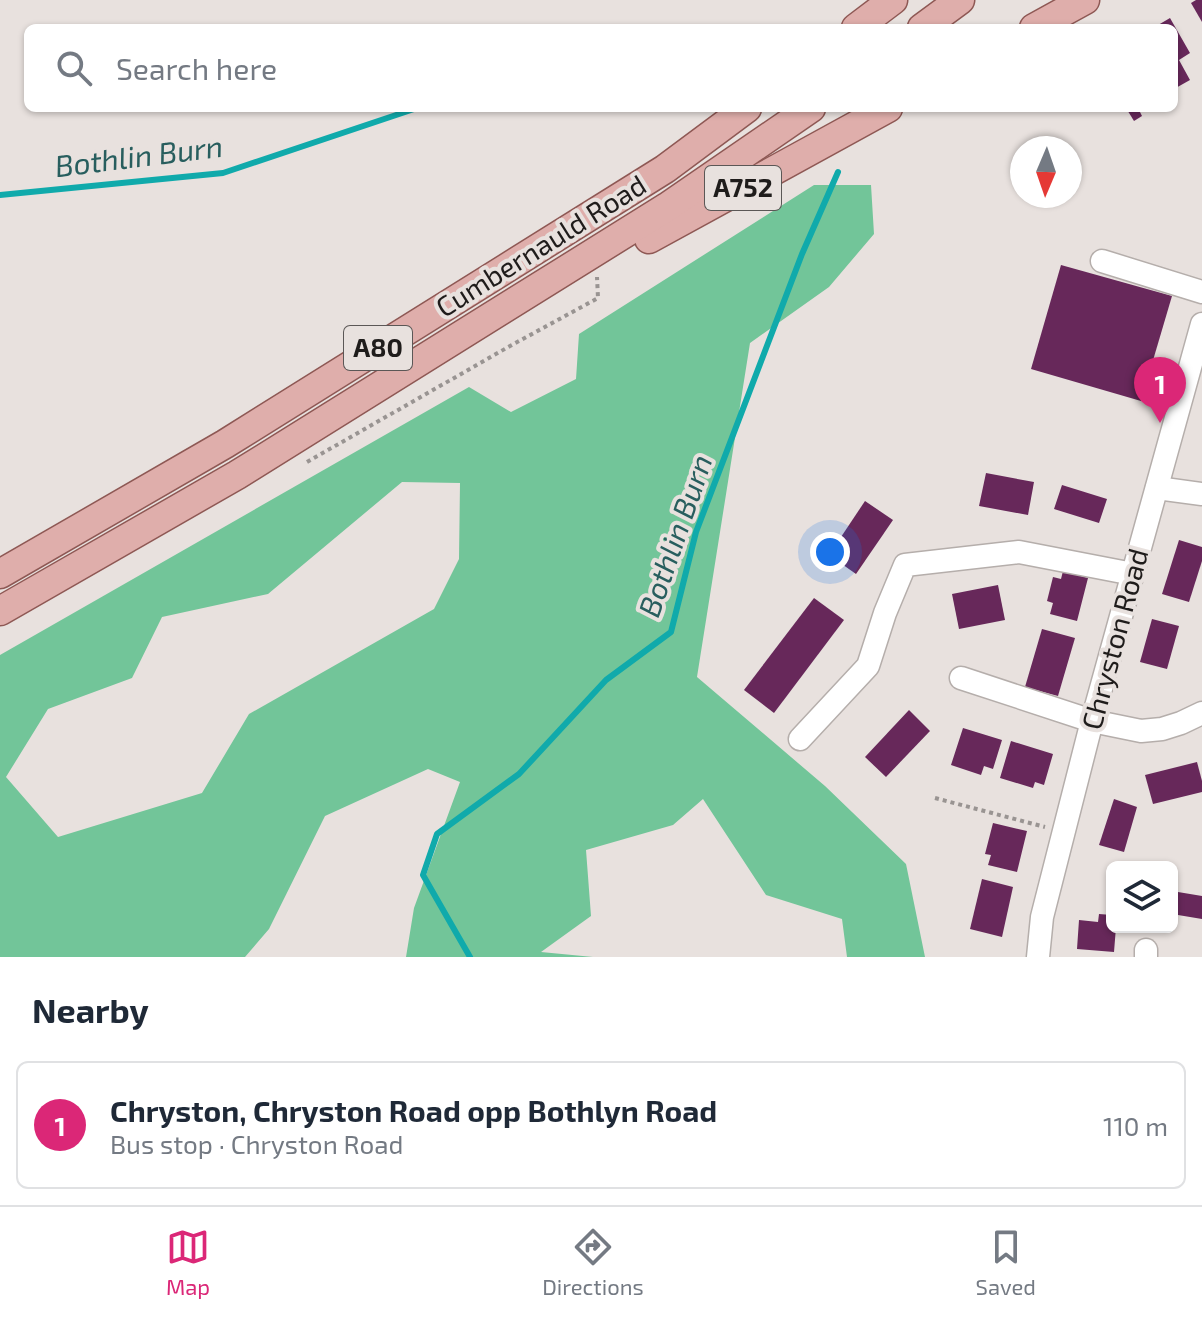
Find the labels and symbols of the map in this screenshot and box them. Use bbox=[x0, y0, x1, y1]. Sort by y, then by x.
water label: Bothlin Burn bbox=[53, 127, 225, 183]
north arrow bbox=[1010, 136, 1082, 208]
road number: A752 bbox=[705, 166, 781, 210]
street label: Cumbernauld Road bbox=[429, 167, 652, 324]
road number: A80 bbox=[344, 326, 412, 370]
pin: 1 bbox=[1134, 357, 1186, 423]
water label: Bothlin Burn bbox=[630, 450, 719, 621]
your location bbox=[810, 532, 850, 572]
street label: Chryston Road bbox=[1074, 544, 1155, 733]

